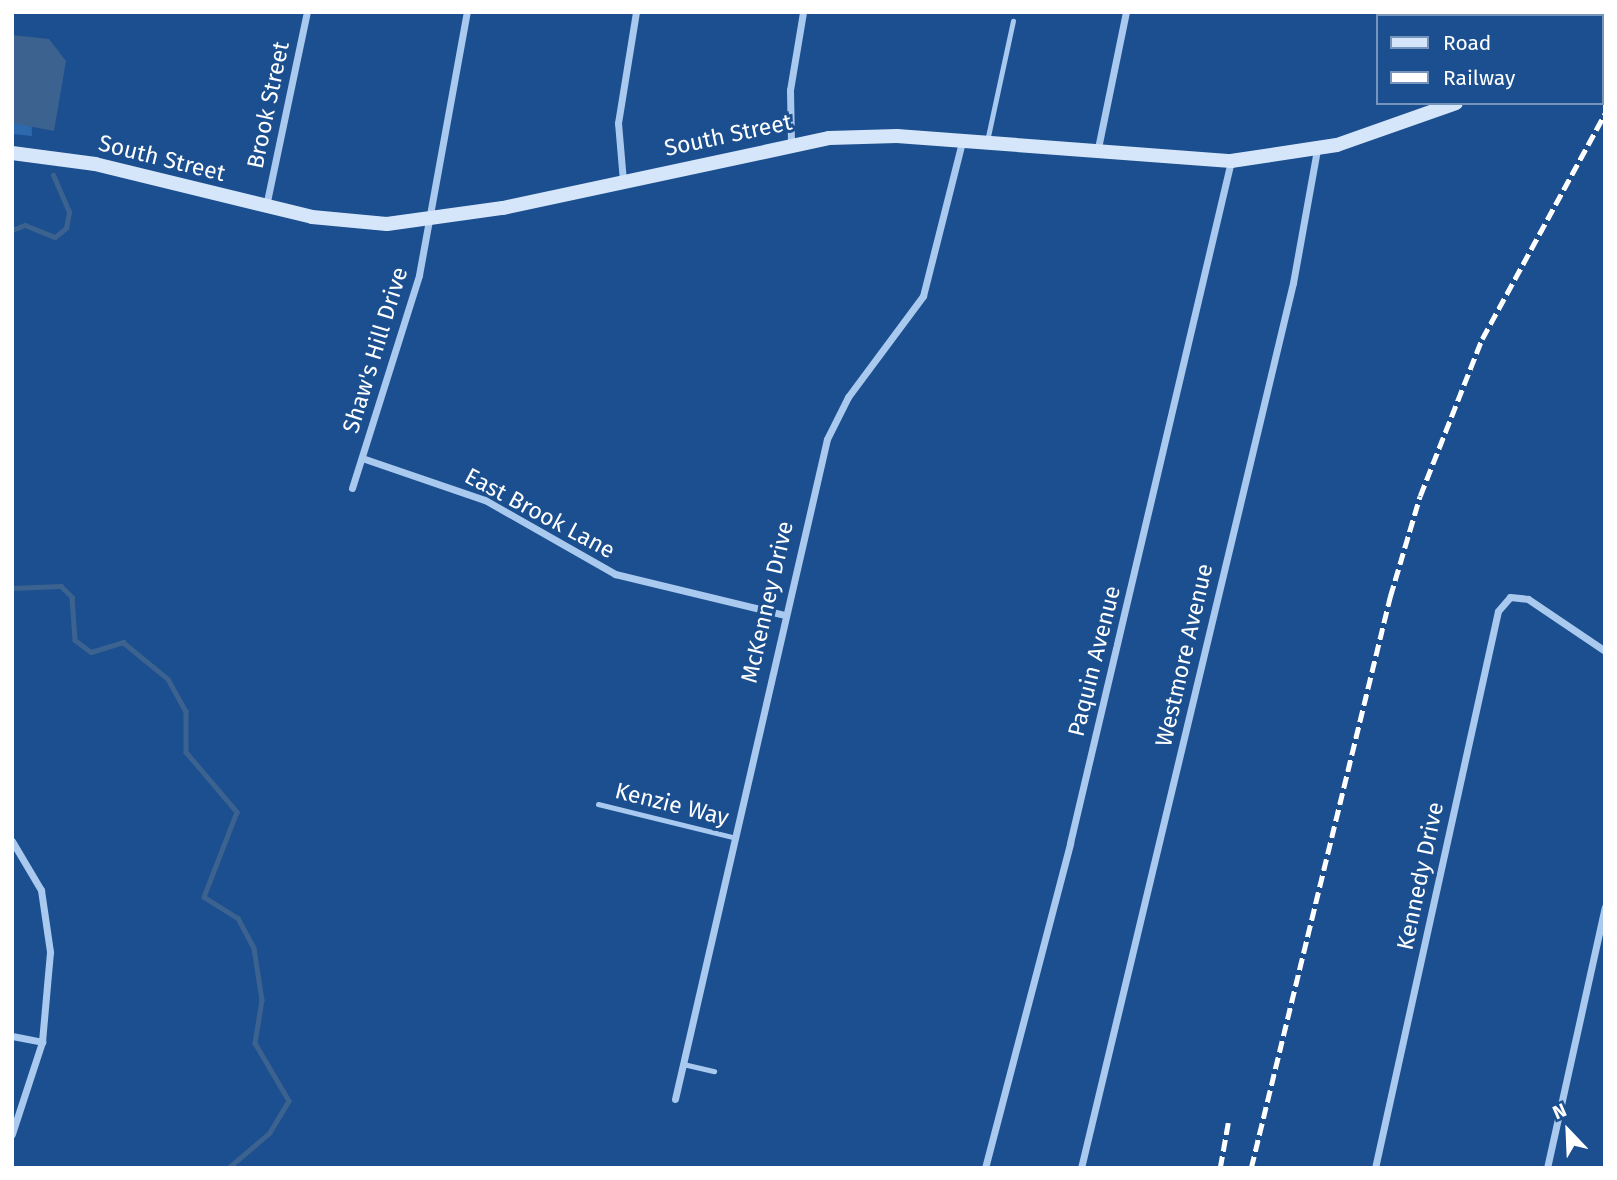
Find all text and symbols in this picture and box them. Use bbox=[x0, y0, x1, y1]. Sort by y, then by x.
legend bbox=[1376, 14, 1603, 105]
text: Road bbox=[1443, 30, 1491, 56]
street label: Brook Street bbox=[241, 39, 295, 171]
text: Railway bbox=[1443, 65, 1515, 91]
street label: South Street bbox=[662, 108, 794, 162]
street label: South Street bbox=[96, 129, 228, 187]
street label: Shaw's Hill Drive bbox=[337, 264, 413, 436]
street label: East Brook Lane bbox=[460, 462, 620, 564]
street label: McKenney Drive bbox=[735, 518, 799, 686]
street label: Westmore Avenue bbox=[1150, 561, 1218, 749]
street label: Paquin Avenue bbox=[1062, 583, 1126, 739]
street label: Kenzie Way bbox=[612, 777, 732, 831]
street label: Kennedy Drive bbox=[1391, 800, 1449, 952]
north arrow bbox=[1533, 1096, 1603, 1166]
text: N bbox=[1549, 1098, 1570, 1124]

